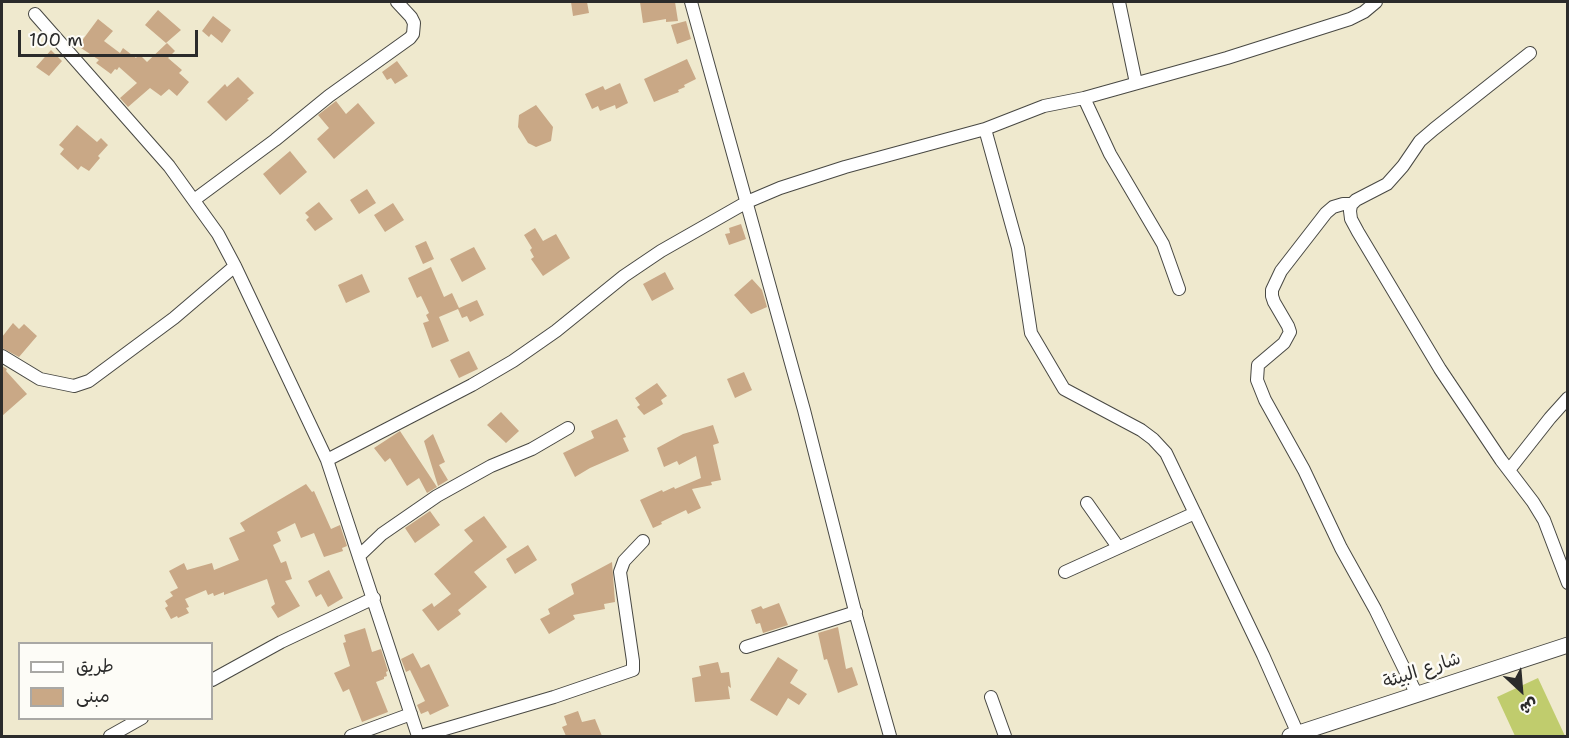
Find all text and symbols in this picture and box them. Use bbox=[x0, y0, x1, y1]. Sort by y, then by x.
scale bar bbox=[21, 18, 201, 56]
text: 100 m bbox=[29, 28, 83, 52]
legend bbox=[18, 642, 213, 720]
street label: شارع البيئة bbox=[1380, 648, 1464, 694]
text: طريق bbox=[76, 654, 114, 678]
north arrow bbox=[1491, 660, 1551, 720]
text: مبنى bbox=[76, 684, 110, 708]
text: ش bbox=[1517, 693, 1542, 720]

